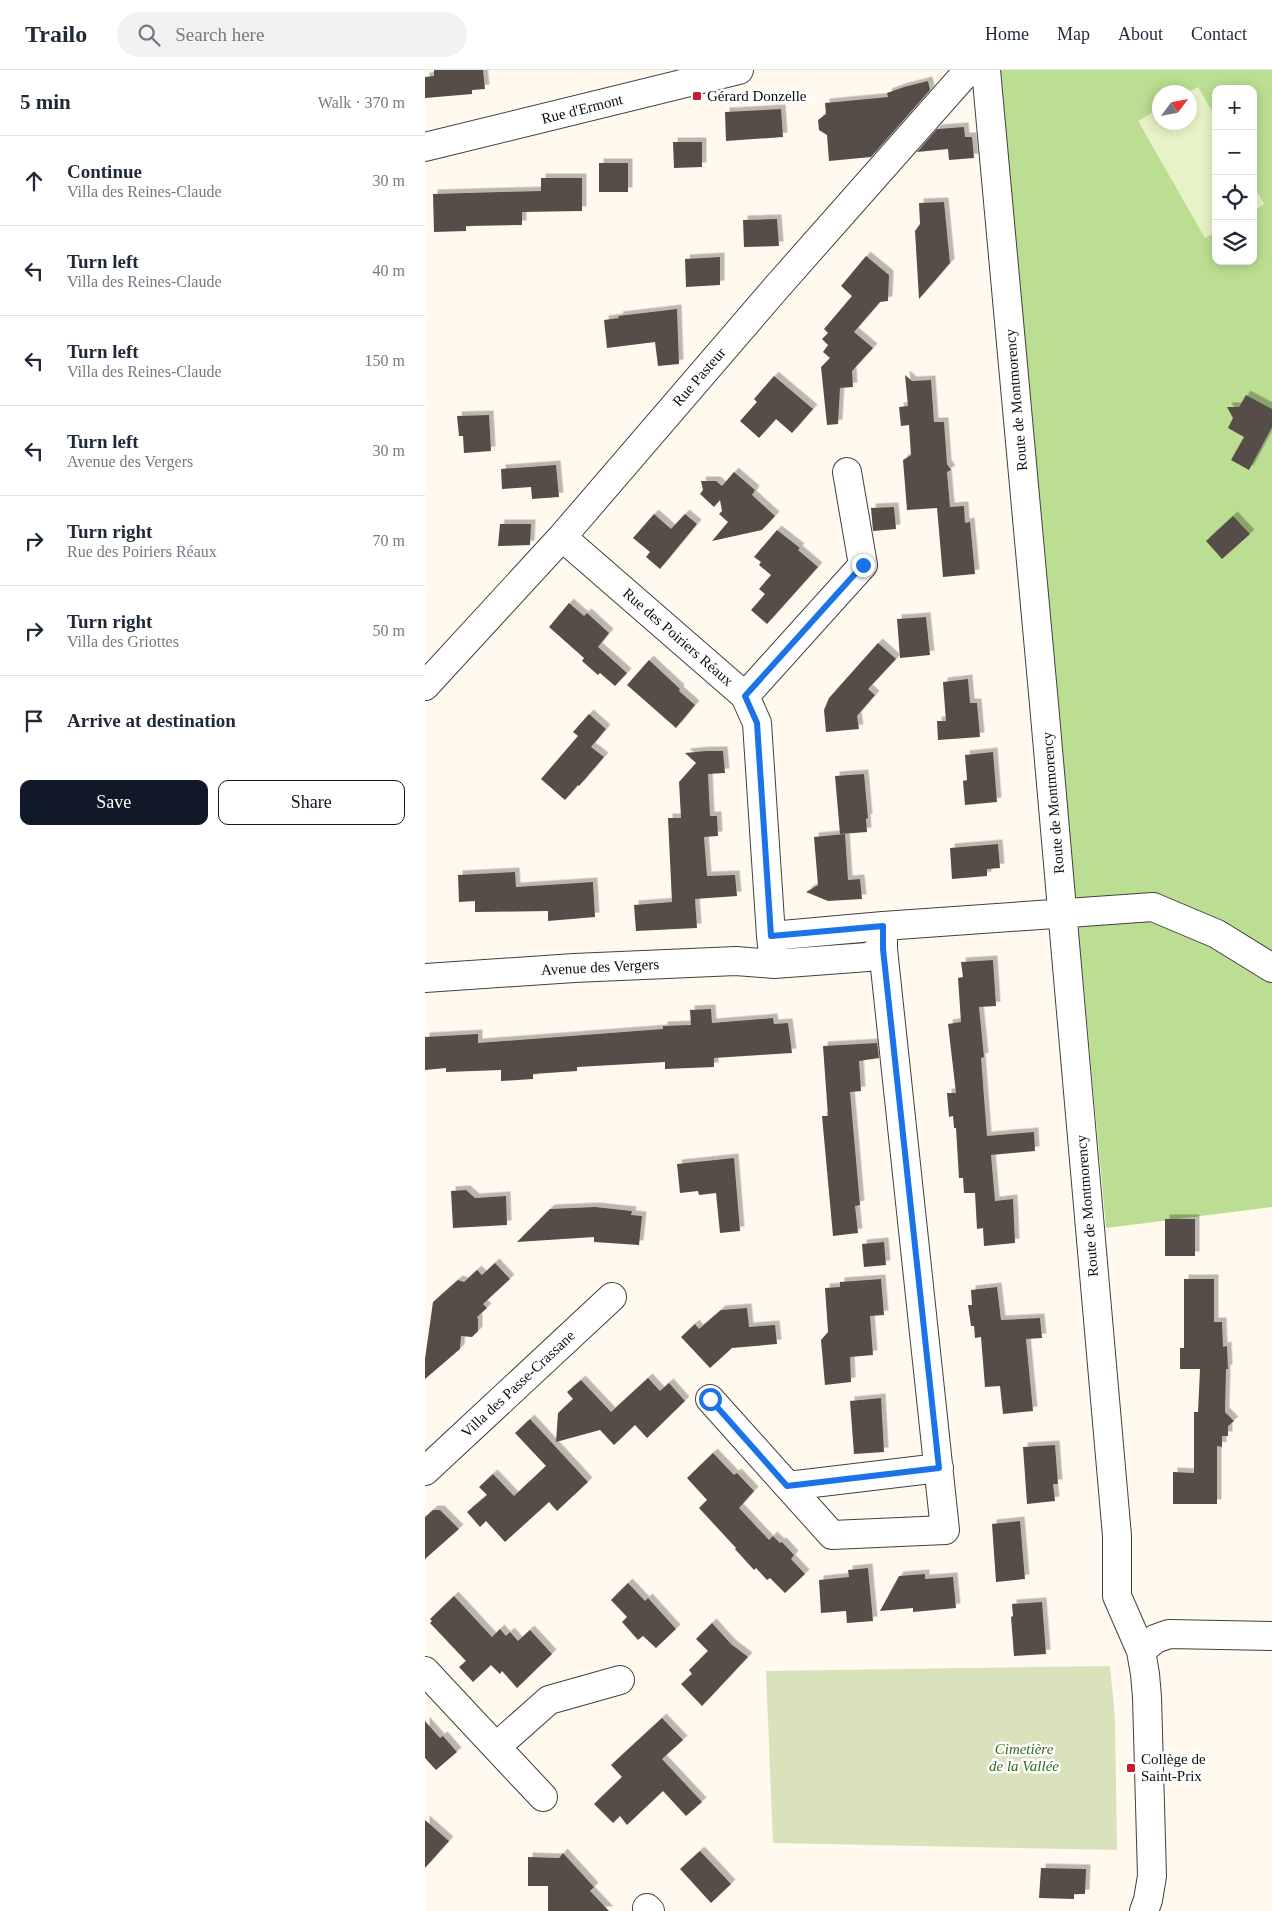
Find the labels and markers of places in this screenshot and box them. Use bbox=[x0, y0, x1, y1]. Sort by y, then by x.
place label: Gérard Donzelle bbox=[707, 88, 807, 104]
marker: Gérard Donzelle bbox=[691, 90, 703, 102]
place label: Collège de Saint-Prix bbox=[1141, 1751, 1206, 1784]
marker: Collège de Saint-Prix bbox=[1125, 1762, 1137, 1774]

